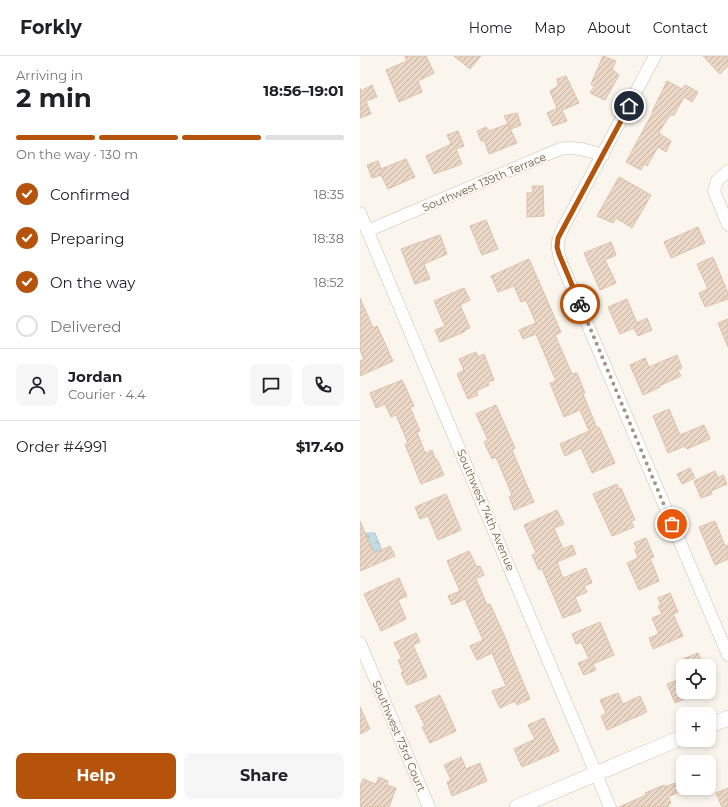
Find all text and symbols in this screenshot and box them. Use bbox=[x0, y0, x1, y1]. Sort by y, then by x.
text: Forkly bbox=[20, 16, 82, 39]
text: Home bbox=[469, 19, 512, 37]
text: Map bbox=[534, 19, 565, 37]
text: About bbox=[587, 19, 631, 37]
text: Contact bbox=[653, 19, 708, 37]
text: Arriving in bbox=[16, 67, 83, 83]
text: 18:56–19:01 bbox=[263, 81, 344, 100]
text: 2 min bbox=[16, 82, 92, 114]
pin bbox=[612, 89, 646, 123]
icon: home bbox=[618, 95, 640, 117]
text: On the way · 130 m bbox=[16, 146, 138, 162]
street label: Southwest 139th Terrace bbox=[420, 149, 548, 214]
icon: check bbox=[16, 183, 38, 205]
text: Confirmed bbox=[50, 185, 130, 204]
text: 18:35 bbox=[314, 186, 344, 202]
icon: check bbox=[16, 227, 38, 249]
text: Preparing bbox=[50, 229, 125, 248]
text: 18:38 bbox=[313, 230, 344, 246]
icon: check bbox=[16, 271, 38, 293]
text: On the way bbox=[50, 273, 135, 292]
text: 18:52 bbox=[314, 274, 344, 290]
courier bbox=[560, 284, 600, 324]
icon: bike bbox=[569, 293, 591, 315]
text: Delivered bbox=[50, 317, 122, 336]
button: person bbox=[16, 364, 58, 406]
button: chat bbox=[250, 364, 292, 406]
button: phone bbox=[302, 364, 344, 406]
text: Jordan bbox=[68, 367, 122, 386]
text: Courier · 4.4 bbox=[68, 386, 146, 402]
text: Order #4991 bbox=[16, 437, 108, 456]
text: $17.40 bbox=[296, 437, 344, 456]
street label: Southwest 74th Avenue bbox=[454, 447, 518, 573]
pin bbox=[655, 507, 689, 541]
icon: bag bbox=[661, 513, 683, 535]
map controls bbox=[676, 659, 716, 795]
button: locate bbox=[676, 659, 716, 699]
street label: Southwest 73rd Court bbox=[369, 678, 429, 794]
button: + bbox=[676, 707, 716, 747]
button: Help bbox=[16, 753, 176, 799]
button: Share bbox=[184, 753, 344, 799]
button: − bbox=[676, 755, 716, 795]

